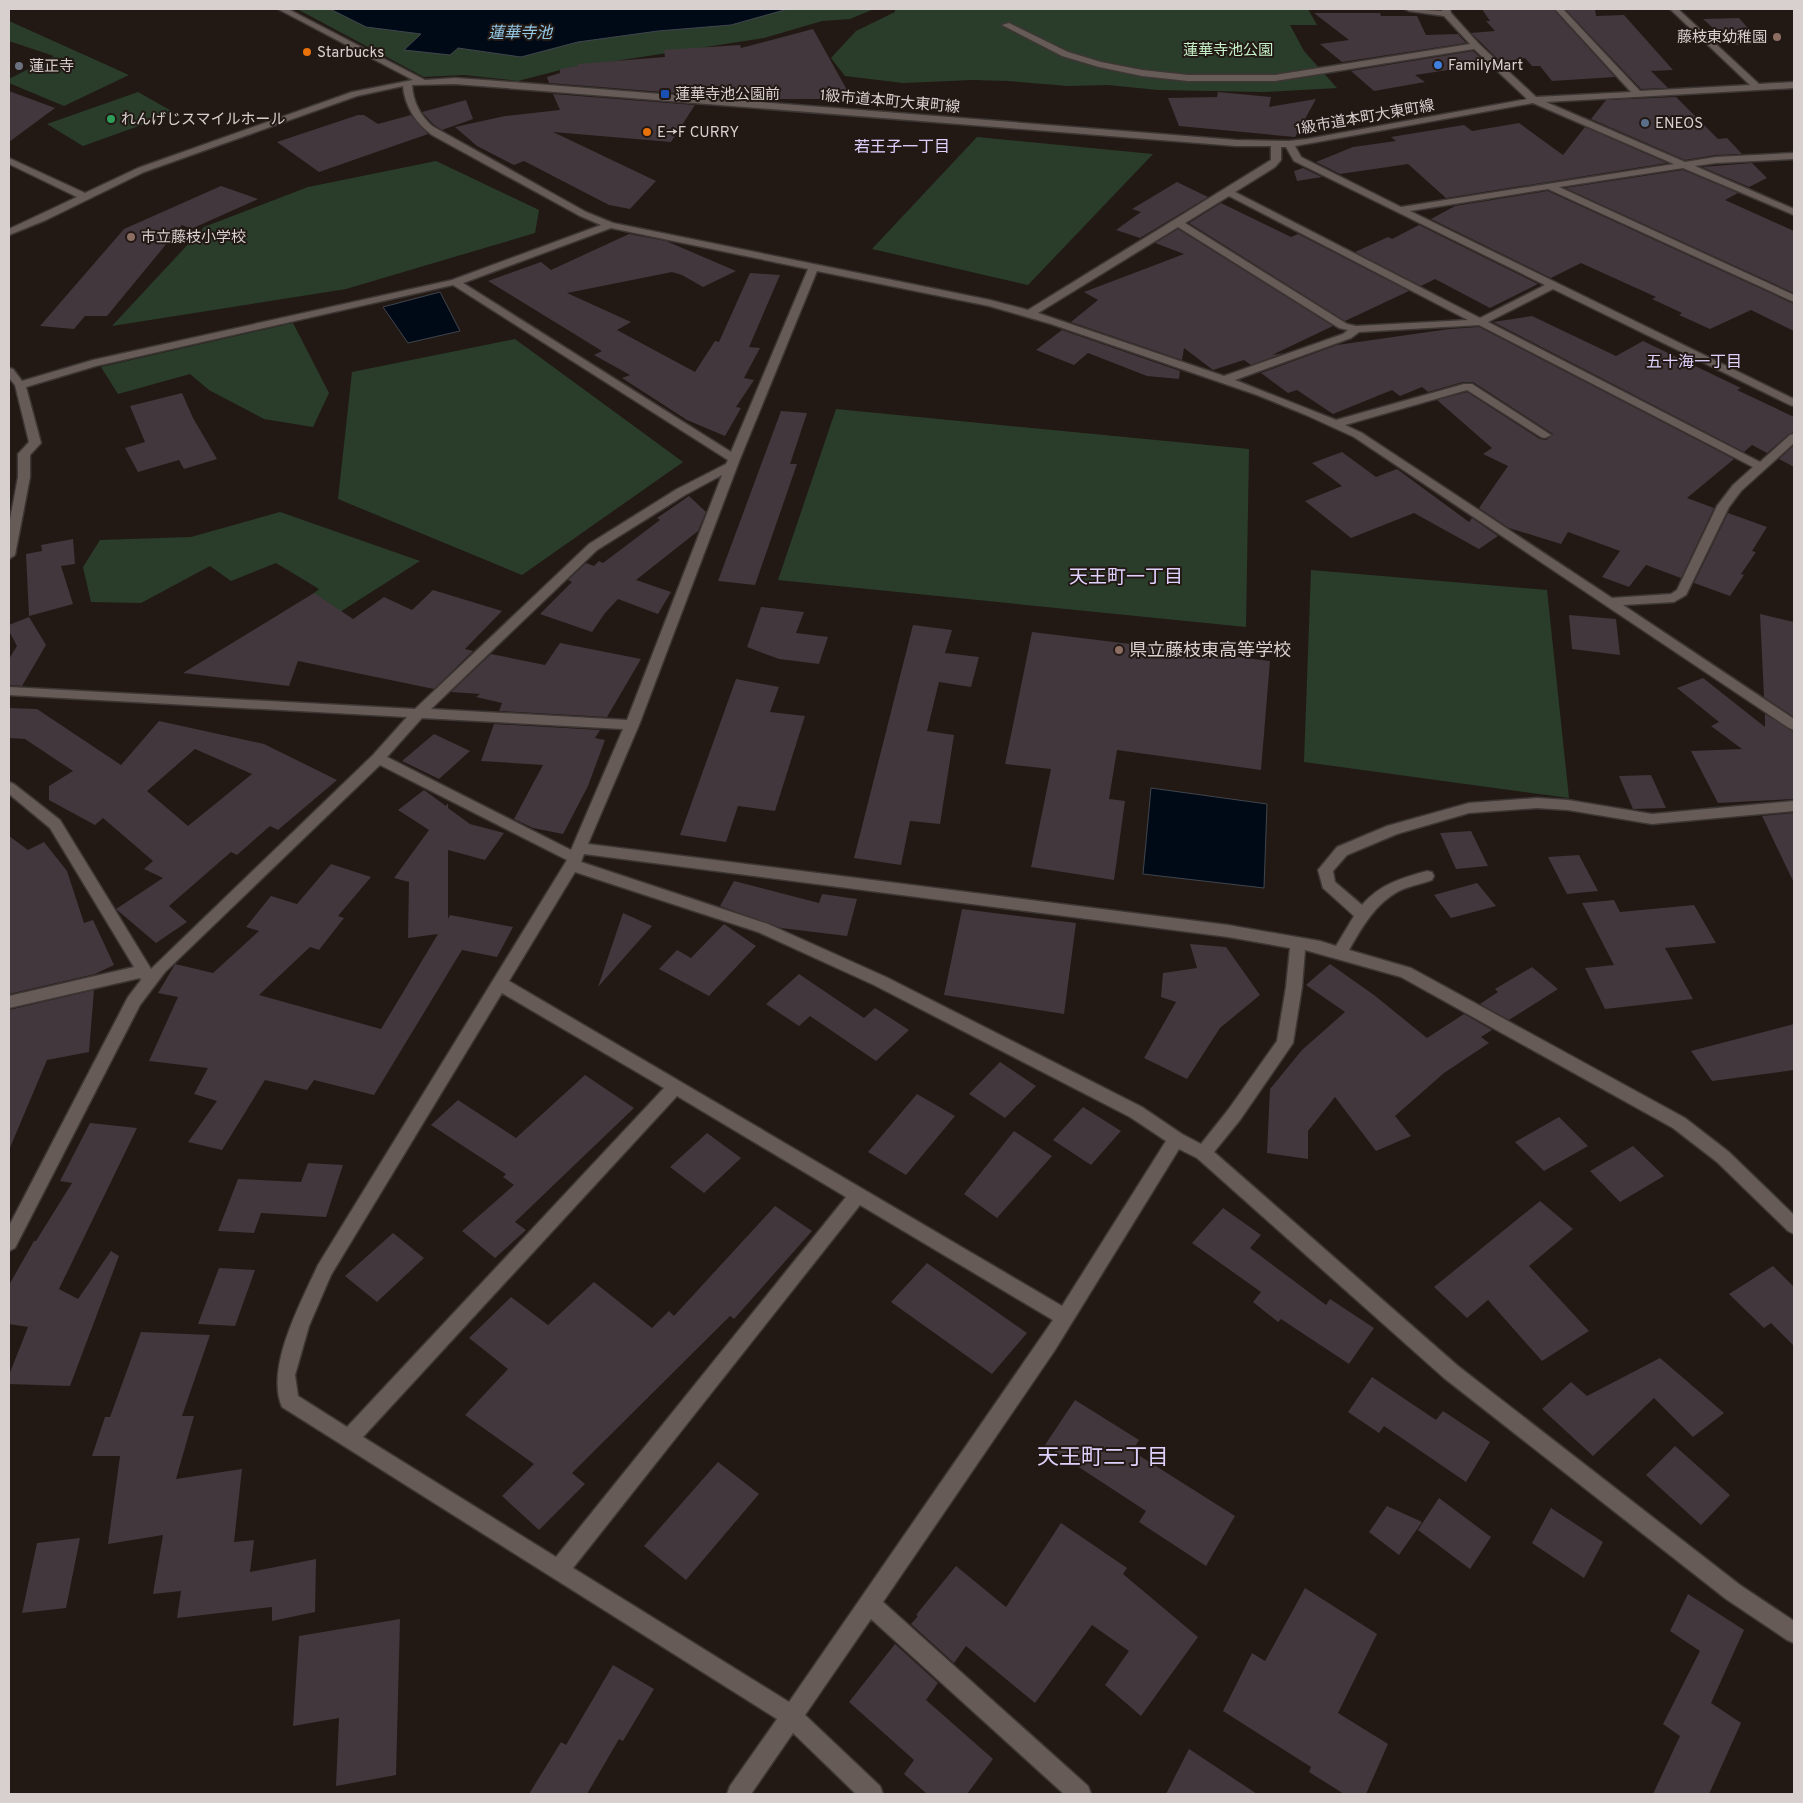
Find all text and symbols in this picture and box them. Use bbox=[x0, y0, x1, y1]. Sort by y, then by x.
water label: 蓮華寺池 bbox=[488, 24, 554, 44]
place label: 藤枝東幼稚園 bbox=[1677, 29, 1767, 48]
marker: 藤枝東幼稚園 bbox=[1771, 31, 1783, 43]
park label: 蓮華寺池公園 bbox=[1183, 42, 1273, 61]
place label: Starbucks bbox=[317, 44, 384, 63]
marker: Starbucks bbox=[301, 46, 313, 58]
place label: FamilyMart bbox=[1448, 57, 1523, 76]
place label: 蓮正寺 bbox=[29, 58, 74, 77]
marker: FamilyMart bbox=[1432, 59, 1444, 71]
marker: 蓮正寺 bbox=[13, 60, 25, 72]
place label: 蓮華寺池公園前 bbox=[675, 86, 780, 105]
street label: 1級市道本町大東町線 bbox=[819, 87, 961, 118]
marker: 蓮華寺池公園前 bbox=[659, 88, 671, 100]
street label: 1級市道本町大東町線 bbox=[1294, 97, 1436, 140]
place label: れんげじスマイルホール bbox=[121, 111, 286, 130]
marker: れんげじスマイルホール bbox=[105, 113, 117, 125]
place label: ENEOS bbox=[1655, 115, 1703, 134]
marker: ENEOS bbox=[1639, 117, 1651, 129]
place label: E→F CURRY bbox=[657, 124, 739, 143]
marker: E→F CURRY bbox=[641, 126, 653, 138]
district label: 若王子一丁目 bbox=[854, 138, 950, 158]
place label: 市立藤枝小学校 bbox=[141, 229, 246, 248]
marker: 市立藤枝小学校 bbox=[125, 231, 137, 243]
district label: 五十海一丁目 bbox=[1646, 353, 1742, 373]
district label: 天王町一丁目 bbox=[1069, 566, 1183, 590]
place label: 県立藤枝東高等学校 bbox=[1129, 640, 1291, 663]
marker: 県立藤枝東高等学校 bbox=[1113, 644, 1125, 656]
district label: 天王町二丁目 bbox=[1037, 1445, 1169, 1472]

